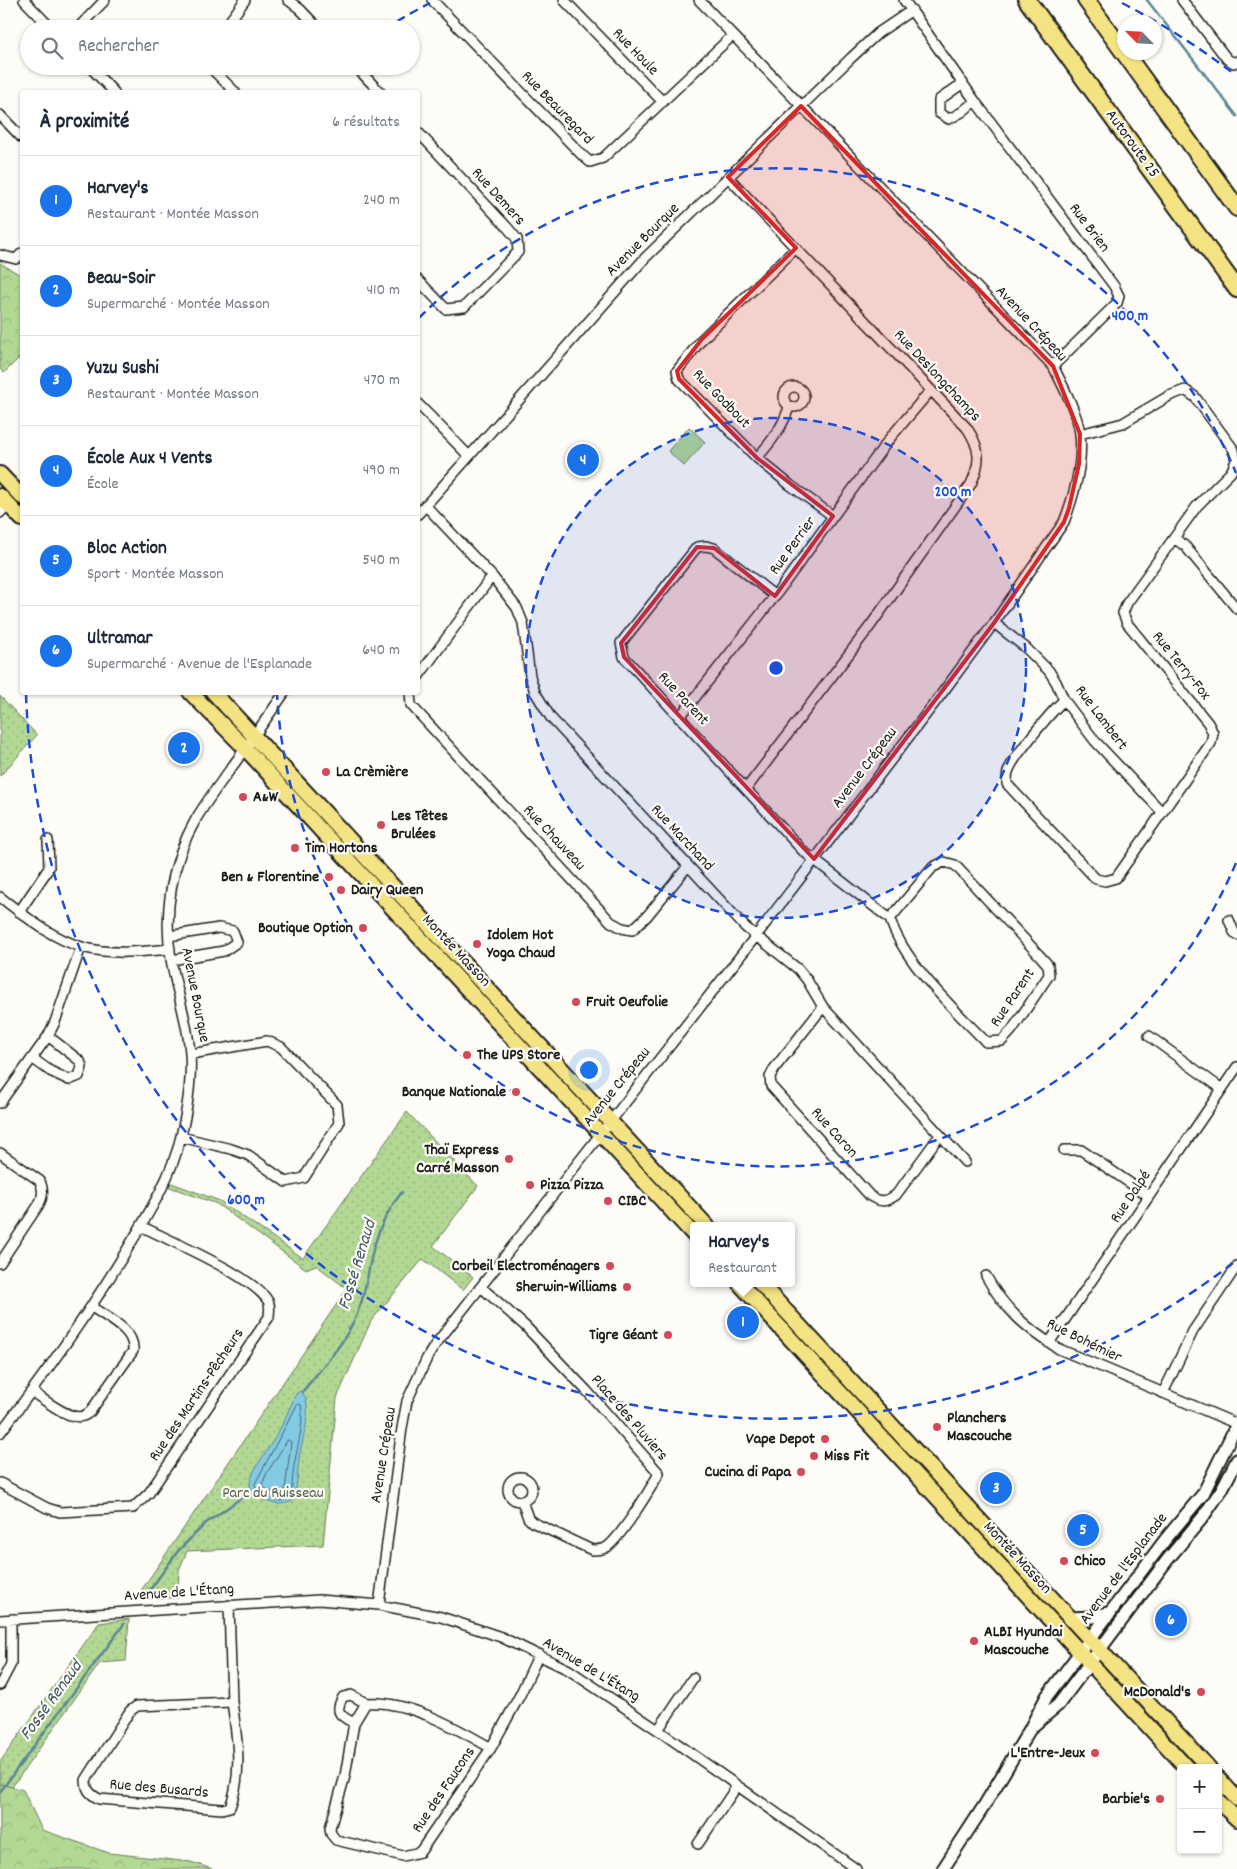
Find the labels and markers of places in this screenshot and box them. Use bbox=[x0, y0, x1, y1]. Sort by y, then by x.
pin: 4 bbox=[567, 441, 599, 479]
centre of rings bbox=[767, 659, 785, 677]
pin: 2 bbox=[168, 729, 200, 767]
place label: La Crèmière bbox=[336, 761, 408, 784]
marker: La Crèmière bbox=[320, 766, 332, 778]
place label: A&W bbox=[253, 786, 279, 809]
marker: A&W bbox=[237, 791, 249, 803]
place label: Les Têtes Brulées bbox=[391, 805, 448, 846]
marker: Les Têtes Brulées bbox=[375, 819, 387, 831]
place label: Tim Hortons bbox=[305, 837, 378, 860]
marker: Tim Hortons bbox=[289, 842, 301, 854]
place label: Ben & Florentine bbox=[221, 866, 319, 889]
marker: Ben & Florentine bbox=[323, 871, 335, 883]
place label: Dairy Queen bbox=[351, 879, 423, 902]
marker: Dairy Queen bbox=[335, 884, 347, 896]
place label: Boutique Option bbox=[258, 917, 353, 940]
marker: Boutique Option bbox=[357, 922, 369, 934]
place label: Idolem Hot Yoga Chaud bbox=[486, 924, 555, 965]
marker: Idolem Hot Yoga Chaud bbox=[471, 938, 483, 950]
place label: Fruit Oeufolie bbox=[586, 991, 668, 1014]
marker: Fruit Oeufolie bbox=[570, 996, 582, 1008]
place label: The UPS Store bbox=[477, 1044, 560, 1067]
marker: The UPS Store bbox=[461, 1049, 473, 1061]
place label: Banque Nationale bbox=[402, 1081, 506, 1104]
marker: Banque Nationale bbox=[510, 1086, 522, 1098]
place label: Thaï Express Carré Masson bbox=[416, 1139, 499, 1180]
marker: Thaï Express Carré Masson bbox=[503, 1153, 515, 1165]
place label: Pizza Pizza bbox=[540, 1174, 605, 1197]
marker: Pizza Pizza bbox=[524, 1179, 536, 1191]
place label: CIBC bbox=[618, 1190, 646, 1213]
marker: CIBC bbox=[602, 1195, 614, 1207]
place label: Corbeil Electroménagers bbox=[452, 1255, 600, 1278]
marker: Corbeil Electroménagers bbox=[604, 1260, 616, 1272]
place label: Sherwin-Williams bbox=[516, 1276, 617, 1299]
marker: Sherwin-Williams bbox=[621, 1281, 633, 1293]
pin: 1 bbox=[727, 1303, 759, 1341]
place label: Tigre Géant bbox=[589, 1324, 658, 1347]
marker: Tigre Géant bbox=[662, 1329, 674, 1341]
place label: Planchers Mascouche bbox=[947, 1407, 1012, 1448]
marker: Planchers Mascouche bbox=[931, 1421, 943, 1433]
place label: Vape Depot bbox=[746, 1428, 815, 1451]
marker: Vape Depot bbox=[819, 1433, 831, 1445]
place label: Miss Fit bbox=[824, 1445, 870, 1468]
marker: Miss Fit bbox=[808, 1450, 820, 1462]
place label: Cucina di Papa bbox=[705, 1461, 792, 1484]
marker: Cucina di Papa bbox=[795, 1466, 807, 1478]
pin: 3 bbox=[980, 1469, 1012, 1507]
pin: 5 bbox=[1067, 1511, 1099, 1549]
place label: Chico bbox=[1074, 1550, 1106, 1573]
marker: Chico bbox=[1058, 1555, 1070, 1567]
pin: 6 bbox=[1155, 1601, 1187, 1639]
place label: ALBI Hyundai Mascouche bbox=[984, 1621, 1062, 1662]
marker: ALBI Hyundai Mascouche bbox=[968, 1635, 980, 1647]
place label: McDonald's bbox=[1124, 1681, 1191, 1704]
marker: McDonald's bbox=[1195, 1686, 1207, 1698]
place label: L'Entre-Jeux bbox=[1011, 1742, 1085, 1765]
marker: L'Entre-Jeux bbox=[1089, 1747, 1101, 1759]
place label: Barbie's bbox=[1102, 1788, 1150, 1811]
marker: Barbie's bbox=[1154, 1793, 1166, 1805]

